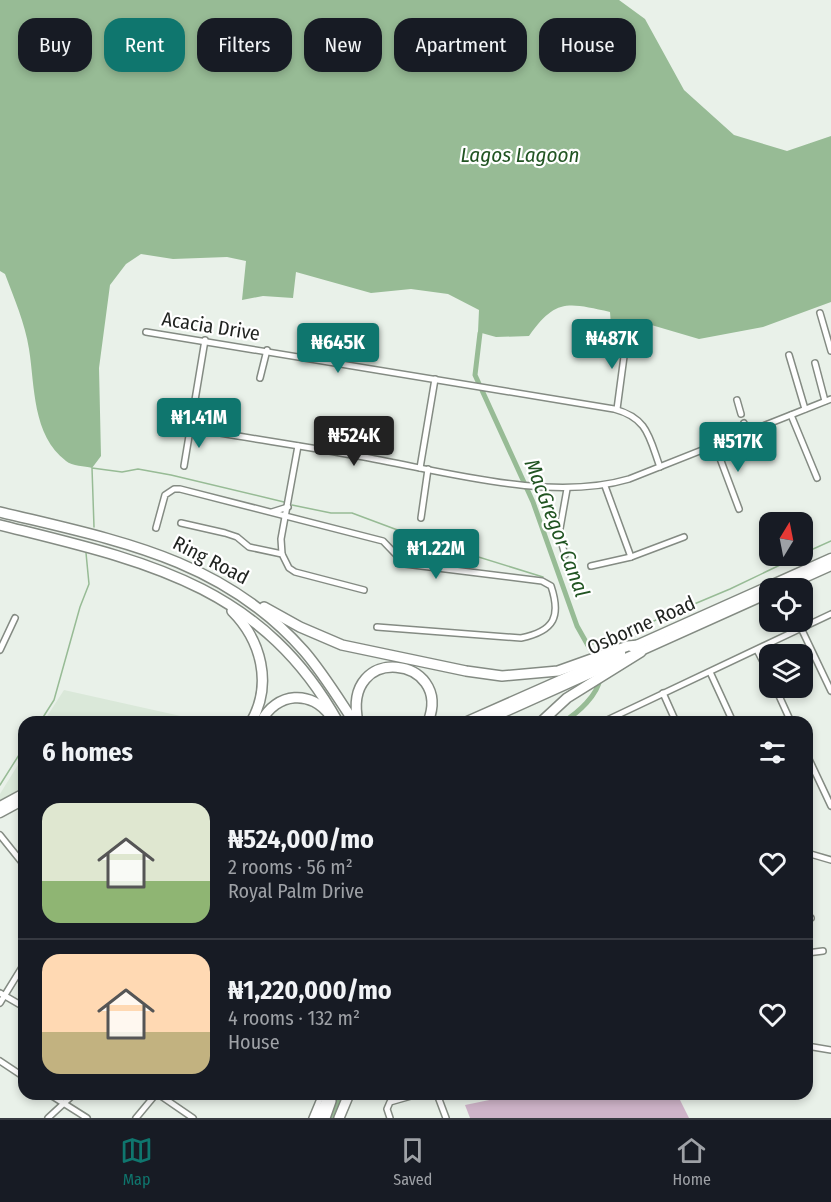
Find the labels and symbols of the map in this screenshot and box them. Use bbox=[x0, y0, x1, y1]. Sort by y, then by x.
water label: Lagos Lagoon bbox=[460, 142, 580, 168]
street label: Acacia Drive bbox=[160, 306, 262, 346]
pin: ₦487K bbox=[570, 319, 654, 370]
pin: ₦645K bbox=[296, 323, 380, 374]
pin: ₦1.41M bbox=[150, 398, 248, 449]
pin: ₦524K bbox=[312, 416, 396, 467]
pin: ₦517K bbox=[696, 422, 780, 473]
water label: MacGregor Canal bbox=[519, 455, 595, 601]
north arrow bbox=[759, 512, 813, 566]
pin: ₦1.22M bbox=[387, 529, 485, 580]
street label: Ring Road bbox=[169, 531, 253, 589]
street label: Osborne Road bbox=[583, 590, 699, 660]

